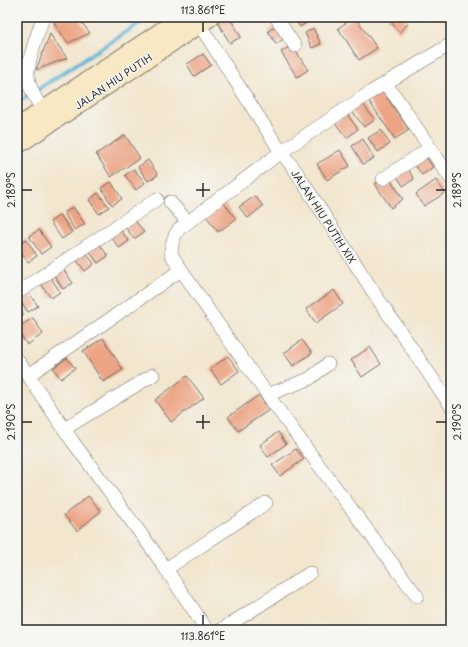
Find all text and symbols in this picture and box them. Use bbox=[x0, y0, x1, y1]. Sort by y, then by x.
text: 113.861°E bbox=[181, 2, 225, 17]
street label: JALAN HIU PUTIH bbox=[71, 49, 155, 113]
street label: JALAN HIU PUTIH XIX bbox=[288, 166, 360, 266]
text: 2.189°S bbox=[3, 172, 18, 208]
text: 2.189°S bbox=[449, 172, 464, 208]
text: 2.190°S bbox=[3, 403, 18, 441]
text: 2.190°S bbox=[449, 403, 464, 441]
text: 113.861°E bbox=[181, 628, 225, 643]

